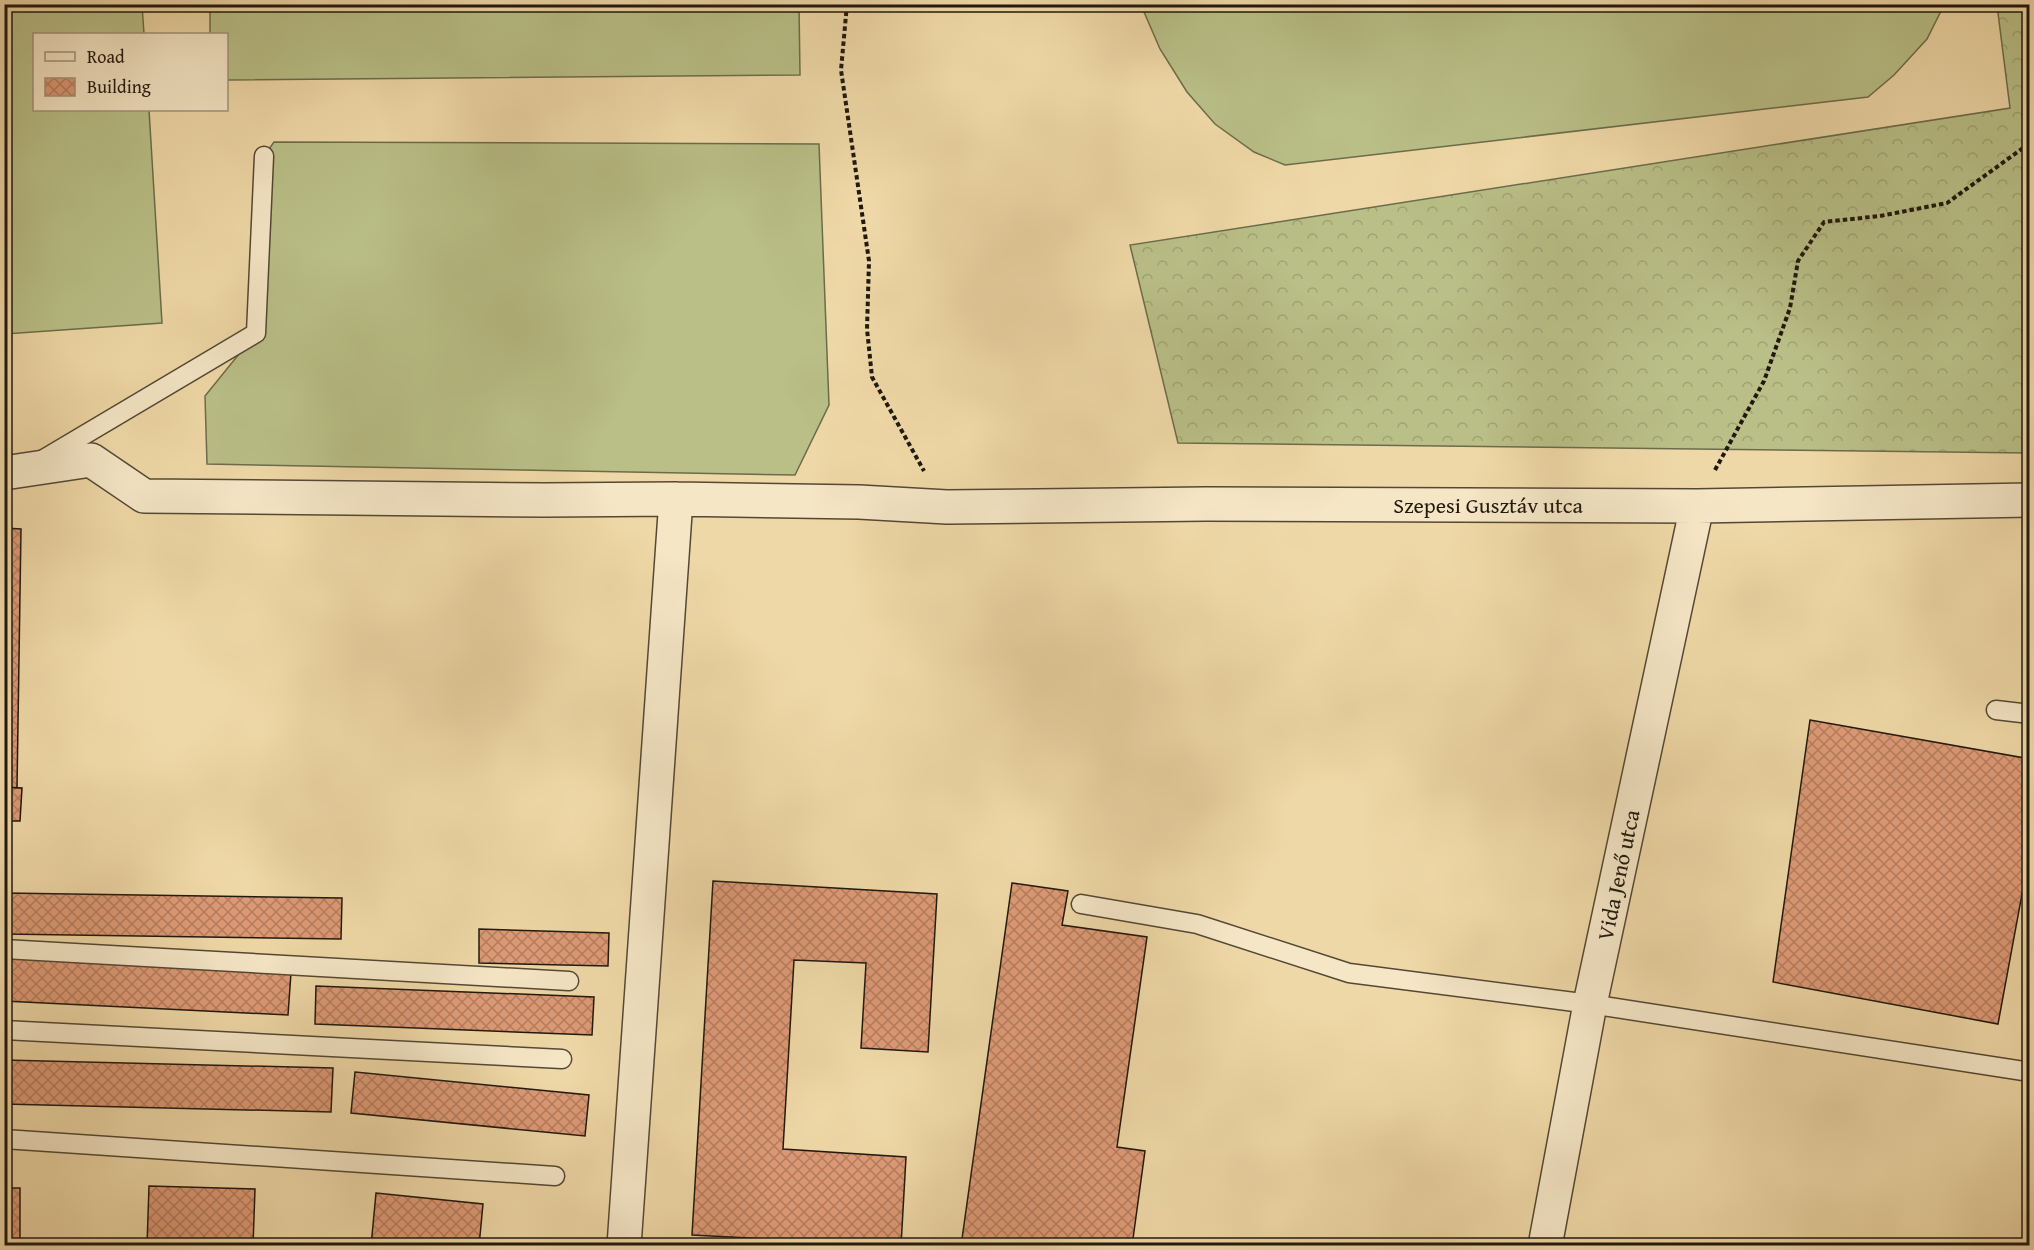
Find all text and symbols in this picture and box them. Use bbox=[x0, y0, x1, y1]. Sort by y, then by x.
legend bbox=[33, 33, 228, 111]
text: Road bbox=[87, 43, 125, 70]
text: Building bbox=[87, 73, 151, 100]
street label: Szepesi Gusztáv utca bbox=[1393, 489, 1583, 521]
street label: Vida Jenő utca bbox=[1589, 806, 1648, 943]

